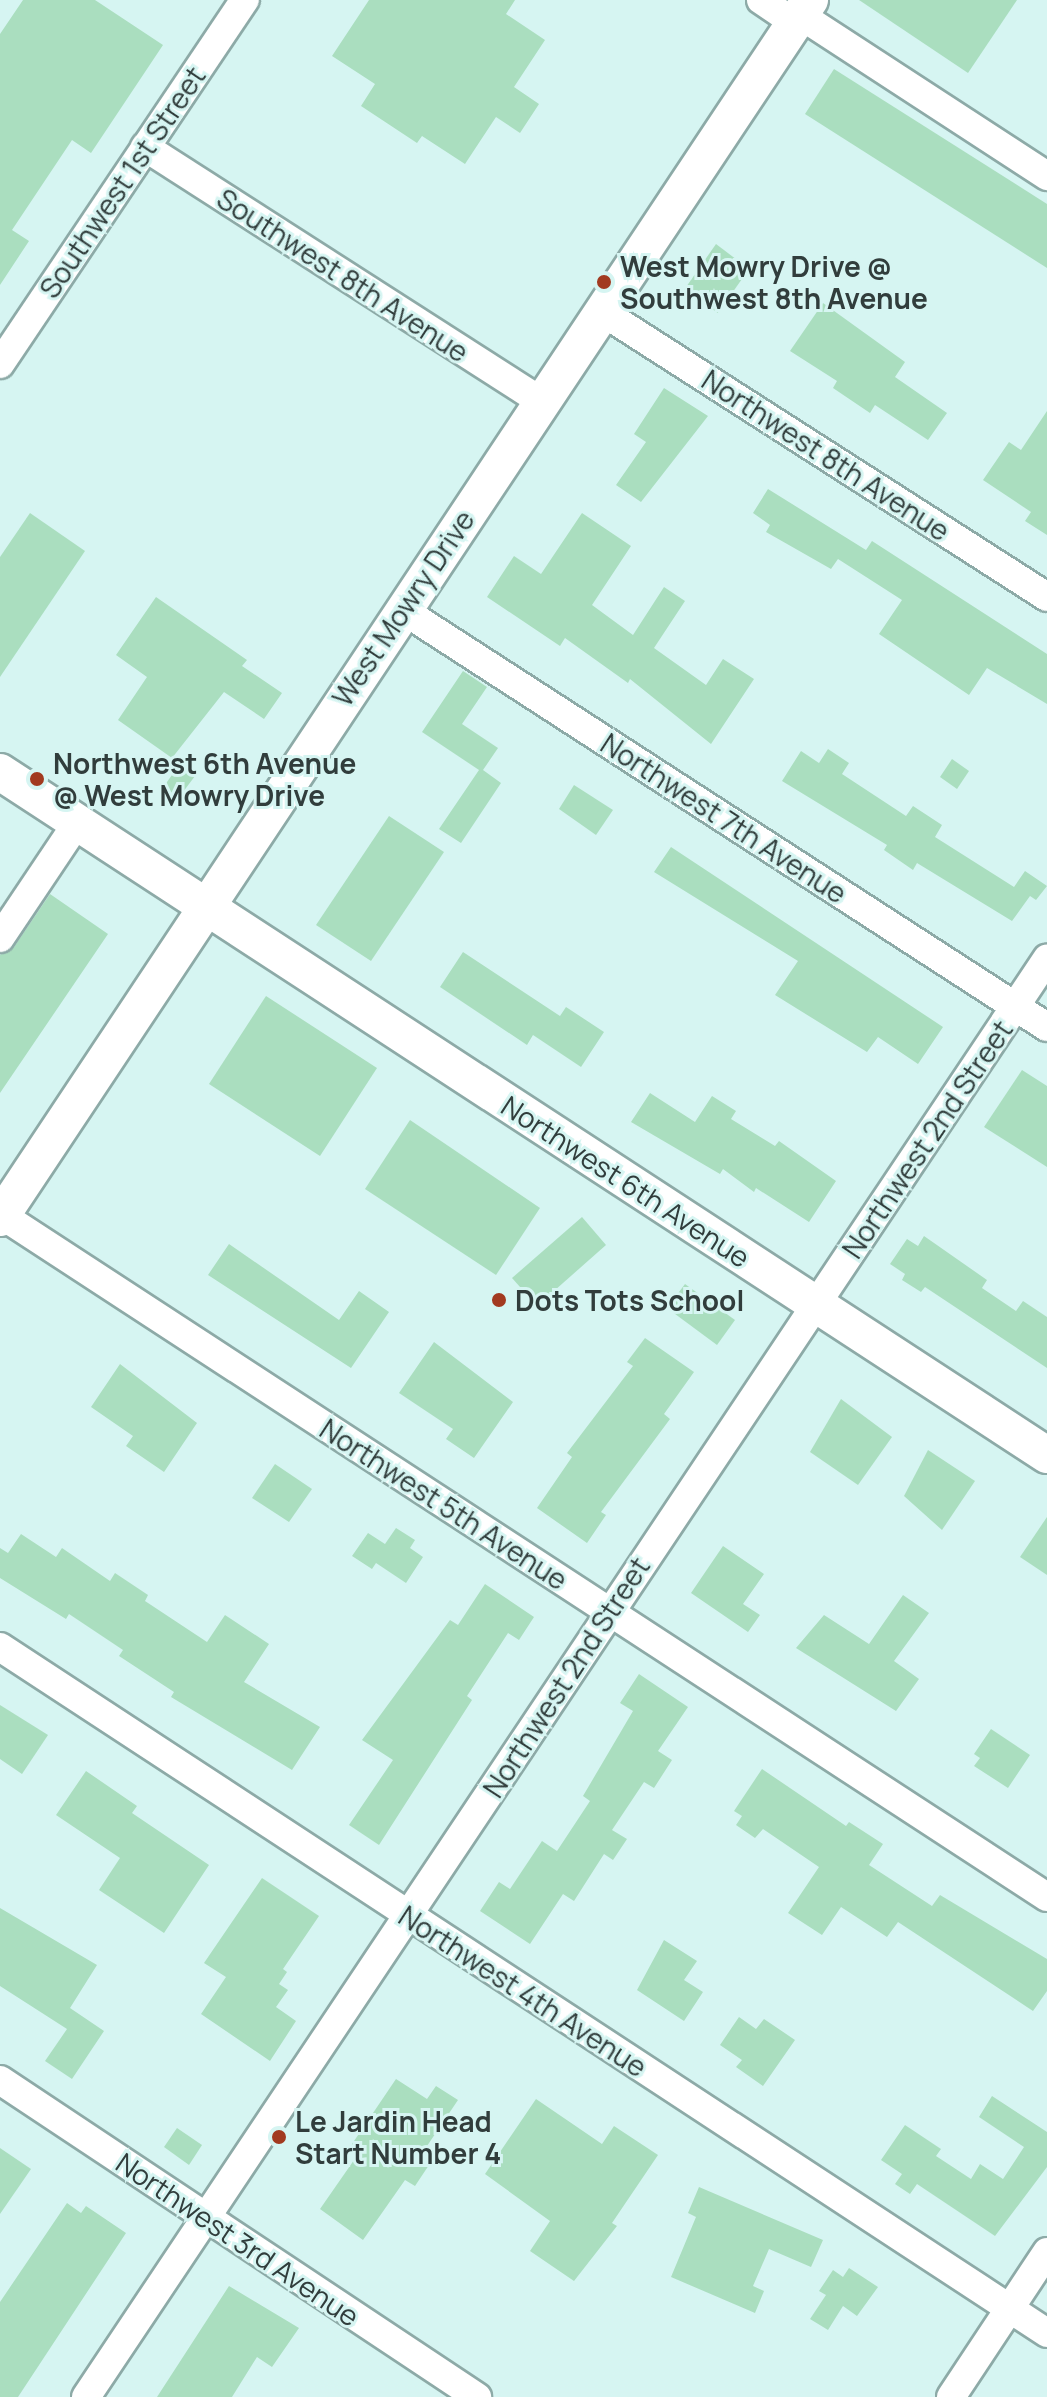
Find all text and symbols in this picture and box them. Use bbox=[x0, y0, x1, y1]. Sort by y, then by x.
street label: Southwest 1st Street bbox=[32, 60, 212, 304]
street label: Southwest 8th Avenue bbox=[211, 181, 475, 369]
place label: West Mowry Drive @ Southwest 8th Avenue bbox=[620, 249, 928, 315]
marker: West Mowry Drive @ Southwest 8th Avenue bbox=[595, 273, 613, 291]
street label: Northwest 8th Avenue bbox=[696, 362, 956, 548]
street label: West Mowry Drive bbox=[325, 504, 481, 712]
street label: Northwest 7th Avenue bbox=[595, 726, 853, 910]
place label: Northwest 6th Avenue @ West Mowry Drive bbox=[53, 746, 356, 812]
marker: Northwest 6th Avenue @ West Mowry Drive bbox=[28, 770, 46, 788]
street label: Northwest 2nd Street bbox=[835, 1014, 1019, 1264]
street label: Northwest 6th Avenue bbox=[496, 1088, 756, 1274]
place label: Dots Tots School bbox=[515, 1283, 744, 1317]
marker: Dots Tots School bbox=[490, 1291, 508, 1309]
street label: Northwest 5th Avenue bbox=[314, 1411, 574, 1597]
street label: Northwest 2nd Street bbox=[476, 1551, 656, 1803]
street label: Northwest 4th Avenue bbox=[393, 1898, 653, 2084]
place label: Le Jardin Head Start Number 4 bbox=[295, 2104, 501, 2170]
marker: Le Jardin Head Start Number 4 bbox=[270, 2128, 288, 2146]
street label: Northwest 3rd Avenue bbox=[110, 2145, 366, 2333]

